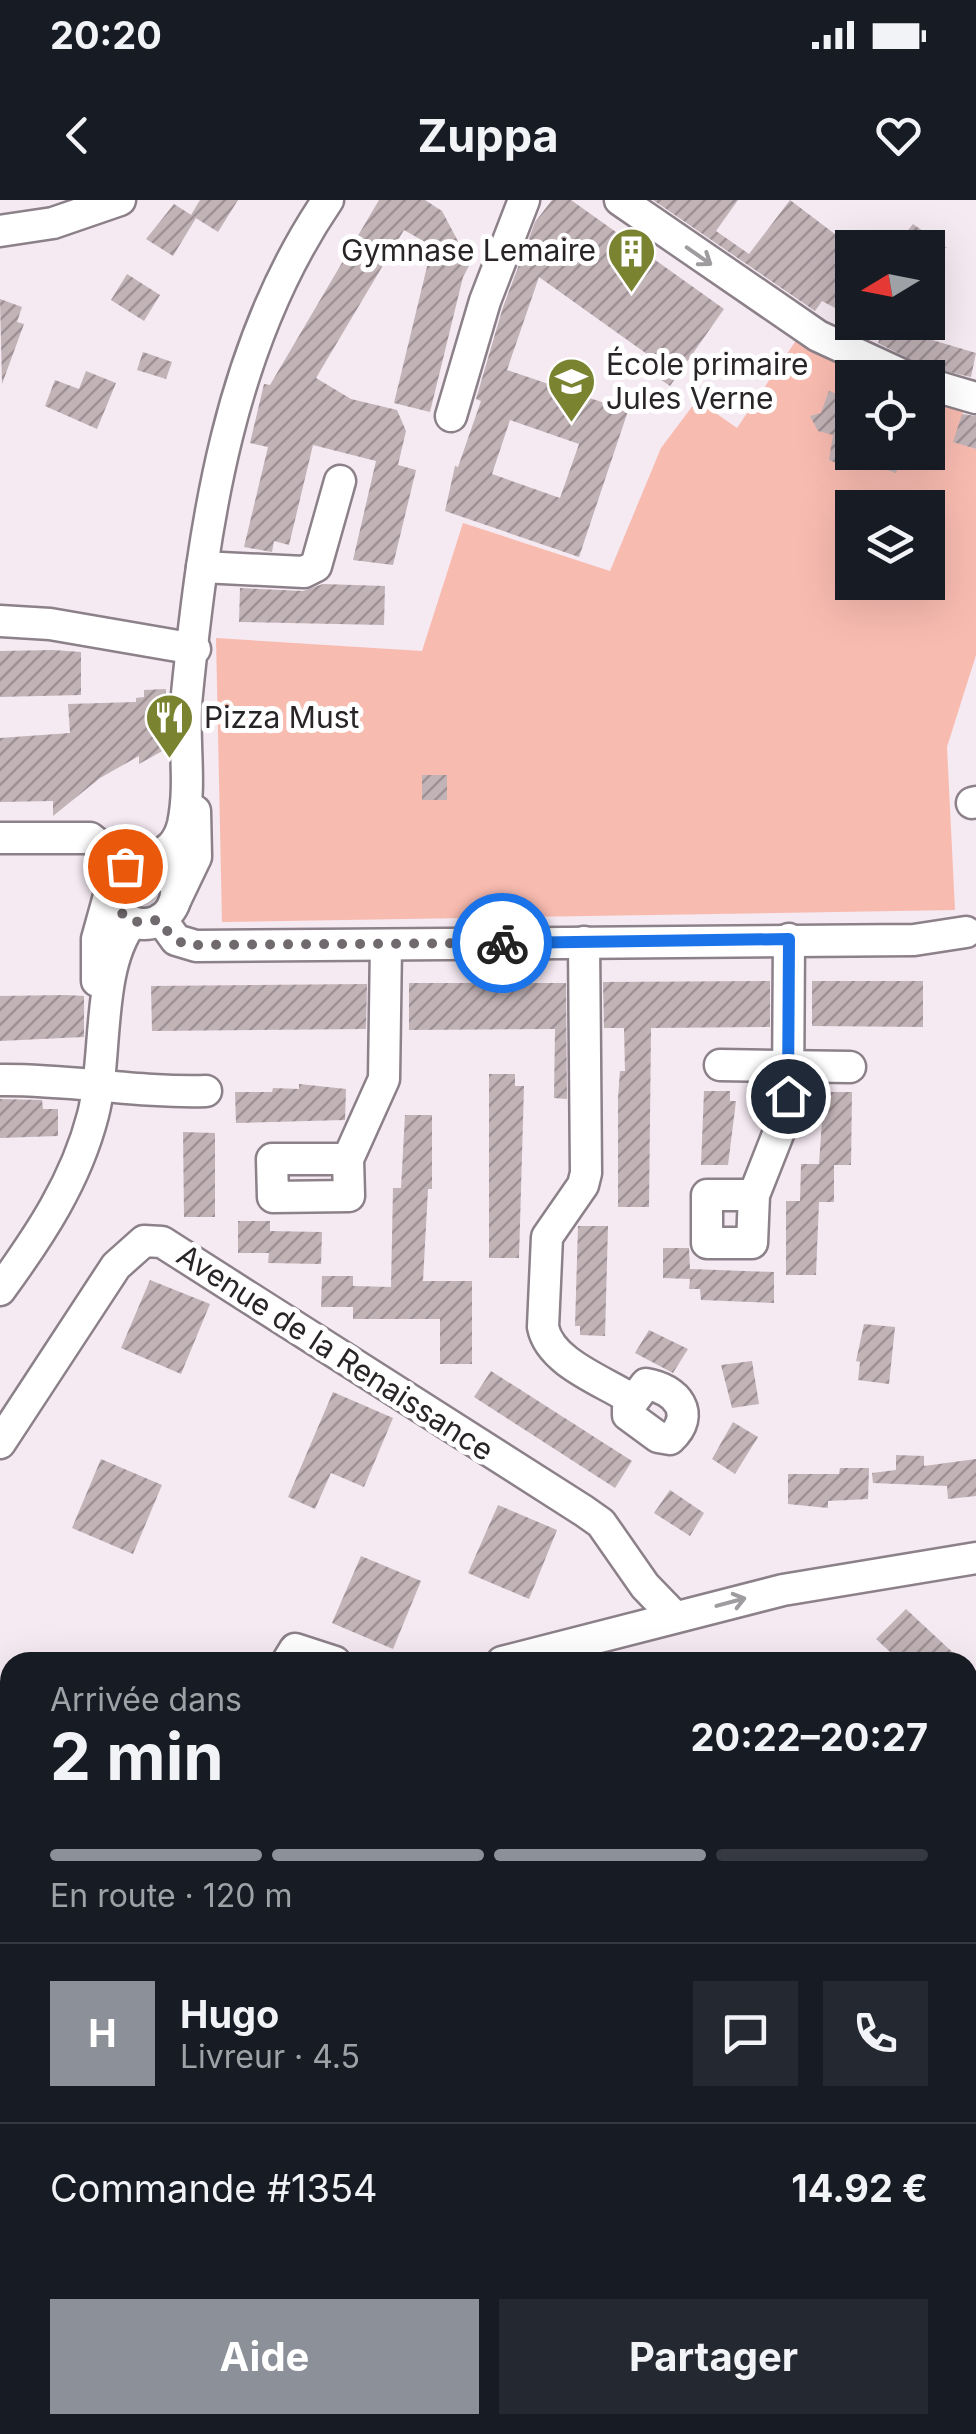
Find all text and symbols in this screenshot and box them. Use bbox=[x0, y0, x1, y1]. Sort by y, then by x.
text: 20:20 bbox=[50, 12, 162, 58]
icon: back bbox=[50, 108, 105, 163]
text: Zuppa bbox=[417, 108, 559, 163]
icon: heart bbox=[871, 108, 926, 163]
building icon: Gymnase Lemaire bbox=[605, 225, 657, 293]
north arrow bbox=[835, 230, 945, 340]
map controls bbox=[835, 230, 945, 600]
place label: Gymnase Lemaire bbox=[341, 232, 596, 268]
one-way arrow bbox=[685, 245, 713, 266]
place label: École primaire Jules Verne bbox=[606, 346, 808, 416]
school or university icon: École primaire Jules Verne bbox=[545, 356, 597, 424]
button: locate bbox=[835, 360, 945, 470]
button: layers bbox=[835, 490, 945, 600]
restaurant icon: Pizza Must bbox=[143, 692, 195, 760]
place label: Pizza Must bbox=[204, 699, 360, 735]
pin bbox=[83, 824, 168, 909]
icon: bag bbox=[98, 839, 153, 894]
courier bbox=[452, 893, 552, 993]
icon: bike bbox=[475, 916, 530, 971]
pin bbox=[746, 1054, 831, 1139]
icon: home bbox=[761, 1069, 816, 1124]
street label: Avenue de la Renaissance bbox=[171, 1236, 500, 1468]
one-way arrow bbox=[715, 1592, 746, 1611]
text: Arrivée dans bbox=[50, 1680, 242, 1719]
text: 20:22–20:27 bbox=[691, 1714, 928, 1760]
text: 2 min bbox=[50, 1717, 224, 1796]
text: En route · 120 m bbox=[50, 1876, 293, 1915]
button: chat bbox=[693, 1981, 798, 2086]
button: phone bbox=[823, 1981, 928, 2086]
text: Hugo bbox=[180, 1991, 279, 2037]
text: H bbox=[88, 2010, 117, 2056]
text: Livreur · 4.5 bbox=[180, 2037, 360, 2076]
text: Commande #1354 bbox=[50, 2165, 378, 2211]
text: 14.92 € bbox=[791, 2165, 928, 2211]
button: Aide bbox=[50, 2299, 479, 2414]
button: Partager bbox=[499, 2299, 928, 2414]

